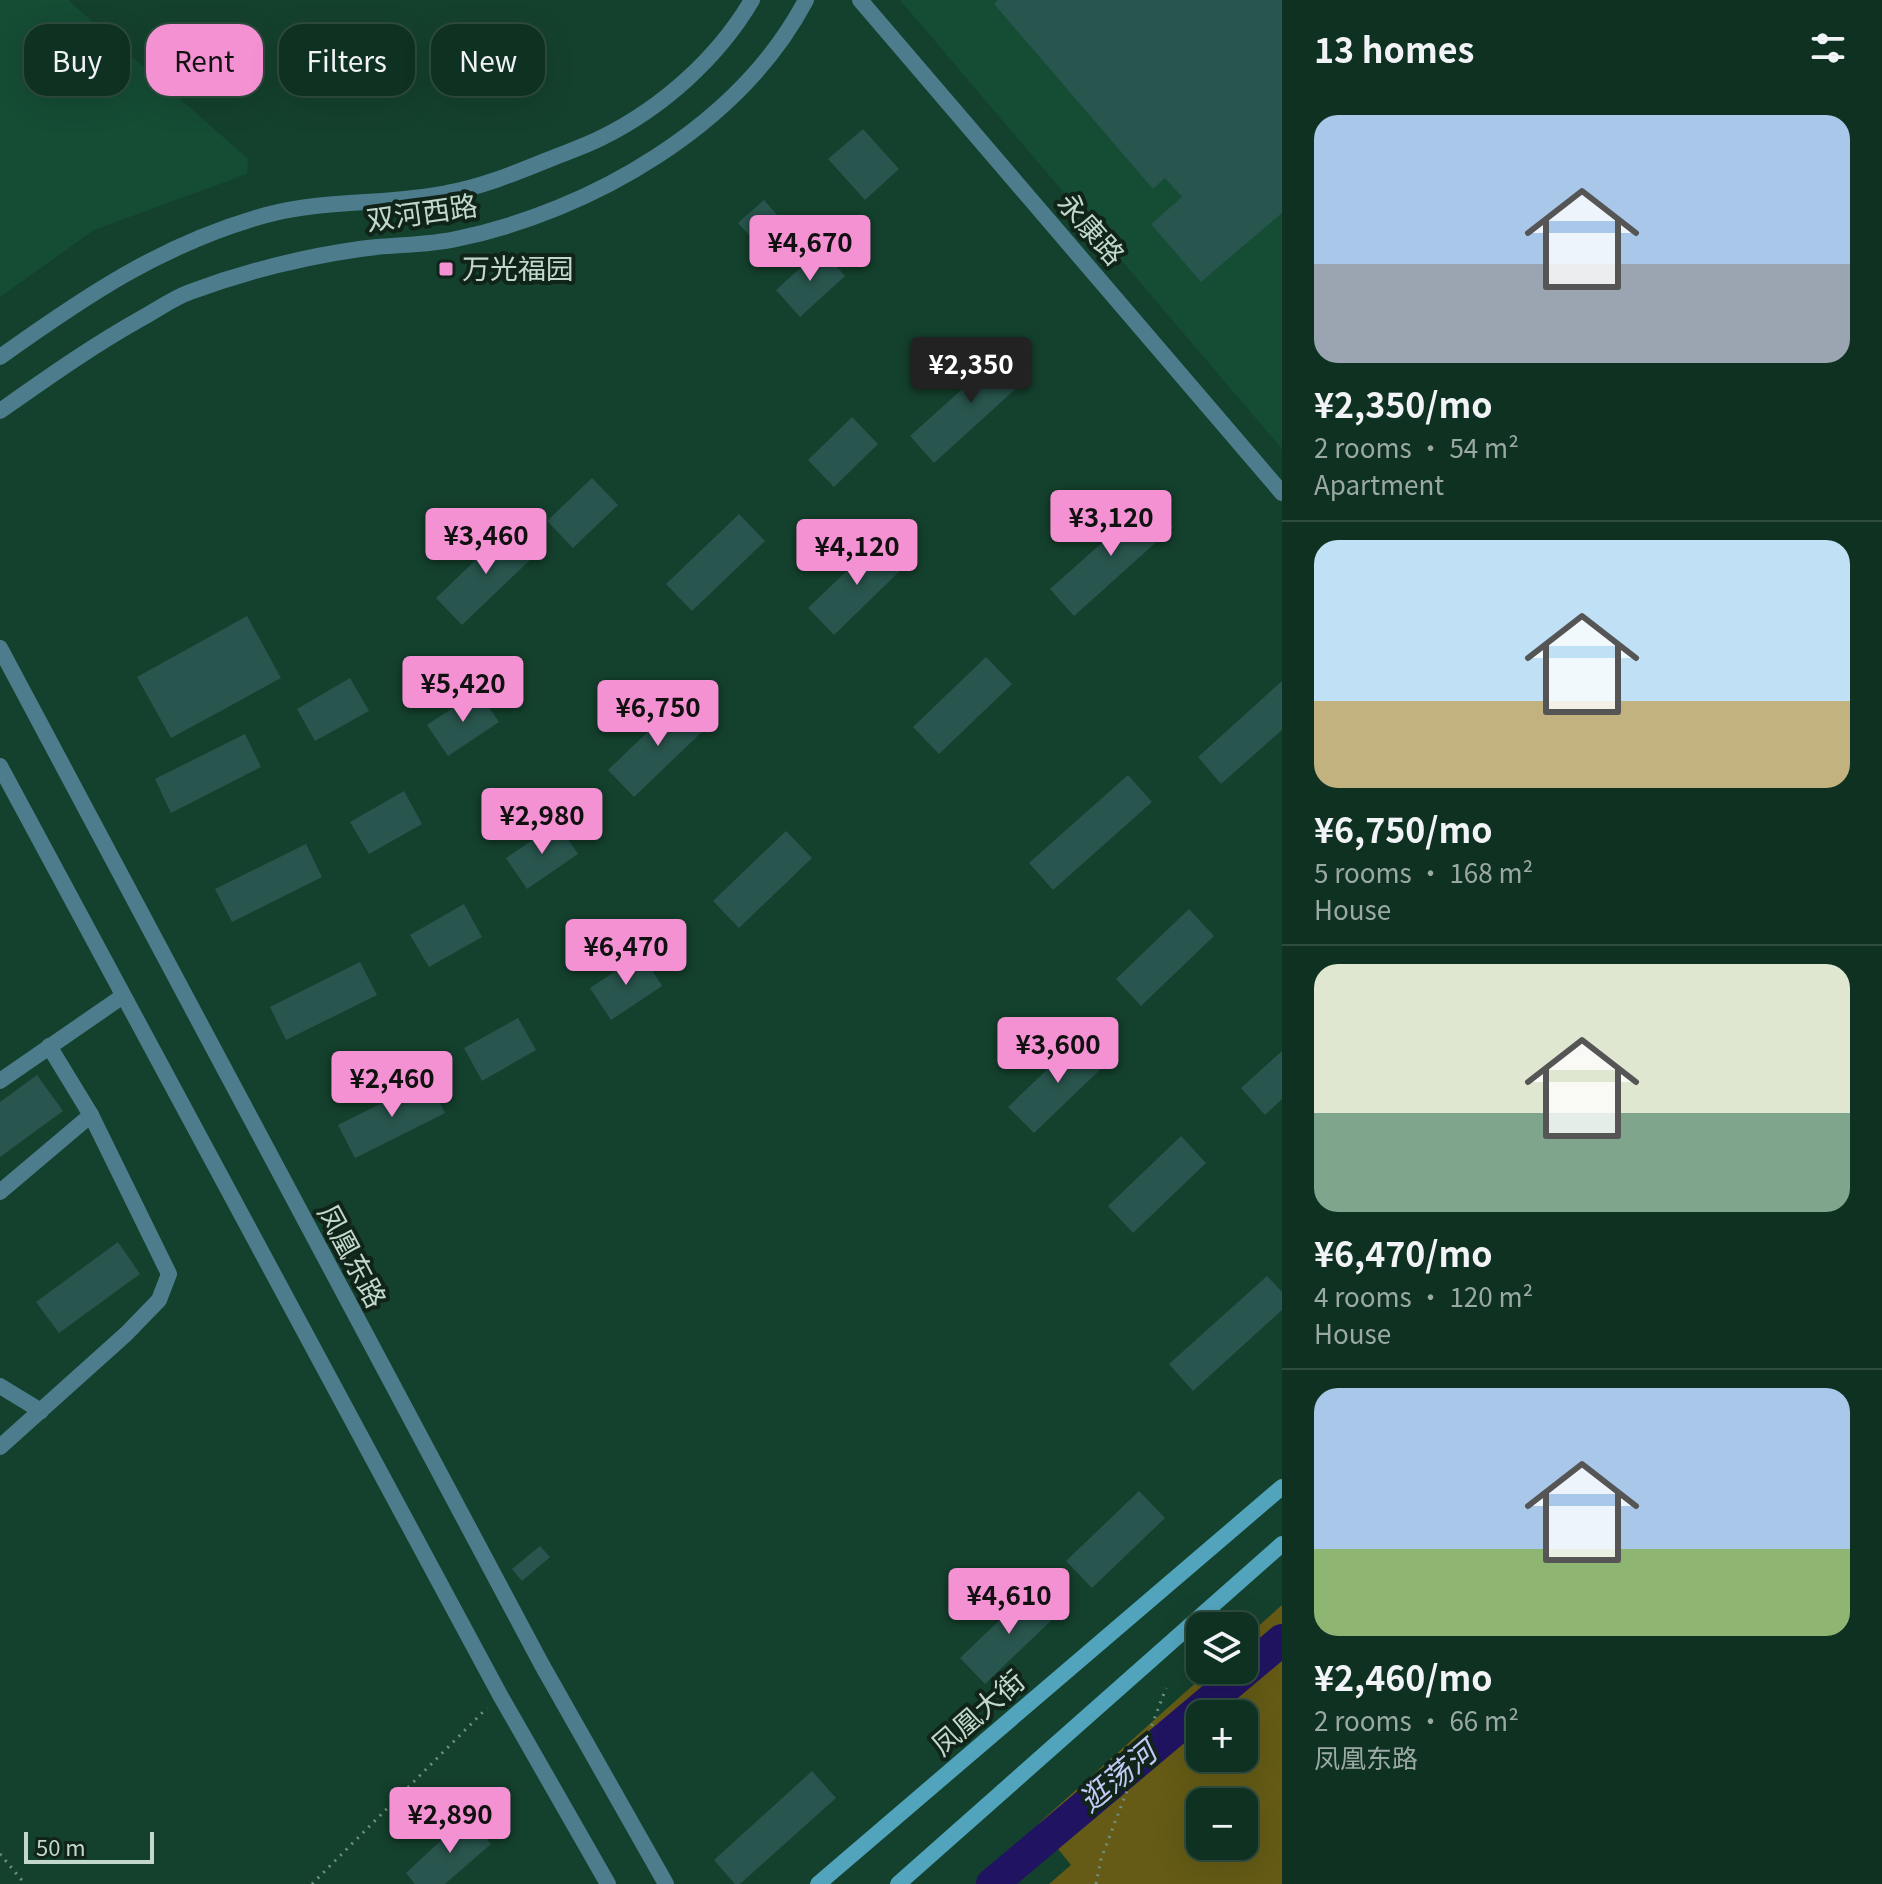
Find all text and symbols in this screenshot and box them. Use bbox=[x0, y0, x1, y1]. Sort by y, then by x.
chip: Buy bbox=[24, 24, 130, 96]
chip: Rent bbox=[146, 24, 263, 96]
chip: Filters bbox=[279, 24, 415, 96]
chip: New bbox=[431, 24, 545, 96]
text: 13 homes bbox=[1314, 24, 1474, 73]
icon: filters bbox=[1806, 26, 1850, 70]
icon: home bbox=[1510, 167, 1654, 311]
street label: 双河西路 bbox=[363, 183, 480, 239]
street label: 永康路 bbox=[1050, 183, 1135, 273]
pin: ¥4,670 bbox=[745, 215, 875, 283]
text: ¥4,670 bbox=[767, 222, 853, 259]
place label: 万光福园 bbox=[462, 247, 574, 287]
marker: 万光福园 bbox=[437, 260, 455, 278]
pin: ¥2,350 bbox=[906, 337, 1036, 405]
text: ¥2,350 bbox=[928, 344, 1014, 381]
text: ¥2,350/mo bbox=[1314, 379, 1493, 428]
text: 2 rooms · 54 m² bbox=[1314, 428, 1519, 465]
text: Apartment bbox=[1314, 465, 1444, 502]
pin: ¥3,120 bbox=[1046, 490, 1176, 558]
text: ¥3,120 bbox=[1068, 497, 1154, 534]
pin: ¥3,460 bbox=[421, 508, 551, 576]
text: ¥3,460 bbox=[443, 515, 529, 552]
pin: ¥4,120 bbox=[792, 519, 922, 587]
text: ¥4,120 bbox=[814, 526, 900, 563]
icon: home bbox=[1510, 592, 1654, 736]
pin: ¥5,420 bbox=[398, 656, 528, 724]
text: ¥5,420 bbox=[420, 663, 506, 700]
pin: ¥6,750 bbox=[593, 680, 723, 748]
text: ¥6,750 bbox=[615, 687, 701, 724]
pin: ¥2,980 bbox=[477, 788, 607, 856]
text: ¥2,980 bbox=[499, 795, 585, 832]
text: ¥6,750/mo bbox=[1314, 804, 1493, 853]
text: 5 rooms · 168 m² bbox=[1314, 853, 1533, 890]
text: House bbox=[1314, 890, 1391, 927]
pin: ¥6,470 bbox=[561, 919, 691, 987]
text: ¥6,470 bbox=[583, 926, 669, 963]
icon: home bbox=[1510, 1016, 1654, 1160]
pin: ¥3,600 bbox=[993, 1017, 1123, 1085]
text: ¥3,600 bbox=[1015, 1024, 1101, 1061]
pin: ¥2,460 bbox=[327, 1051, 457, 1119]
text: ¥2,460 bbox=[349, 1058, 435, 1095]
street label: 凤凰东路 bbox=[310, 1196, 398, 1314]
text: ¥6,470/mo bbox=[1314, 1228, 1493, 1277]
text: 4 rooms · 120 m² bbox=[1314, 1277, 1533, 1314]
text: House bbox=[1314, 1314, 1391, 1351]
icon: home bbox=[1510, 1440, 1654, 1584]
pin: ¥4,610 bbox=[944, 1568, 1074, 1636]
text: ¥4,610 bbox=[966, 1575, 1052, 1612]
map controls bbox=[1186, 1612, 1258, 1860]
button: layers bbox=[1186, 1612, 1258, 1684]
text: ¥2,460/mo bbox=[1314, 1652, 1493, 1701]
street label: 凤凰大街 bbox=[921, 1660, 1032, 1763]
button: + bbox=[1186, 1700, 1258, 1772]
text: 2 rooms · 66 m² bbox=[1314, 1701, 1519, 1738]
water label: 逛荡河 bbox=[1067, 1726, 1169, 1820]
text: 凤凰东路 bbox=[1314, 1738, 1418, 1775]
pin: ¥2,890 bbox=[385, 1787, 515, 1855]
button: − bbox=[1186, 1788, 1258, 1860]
text: ¥2,890 bbox=[407, 1794, 493, 1831]
scale bar bbox=[24, 1828, 154, 1864]
text: 50 m bbox=[36, 1830, 86, 1862]

